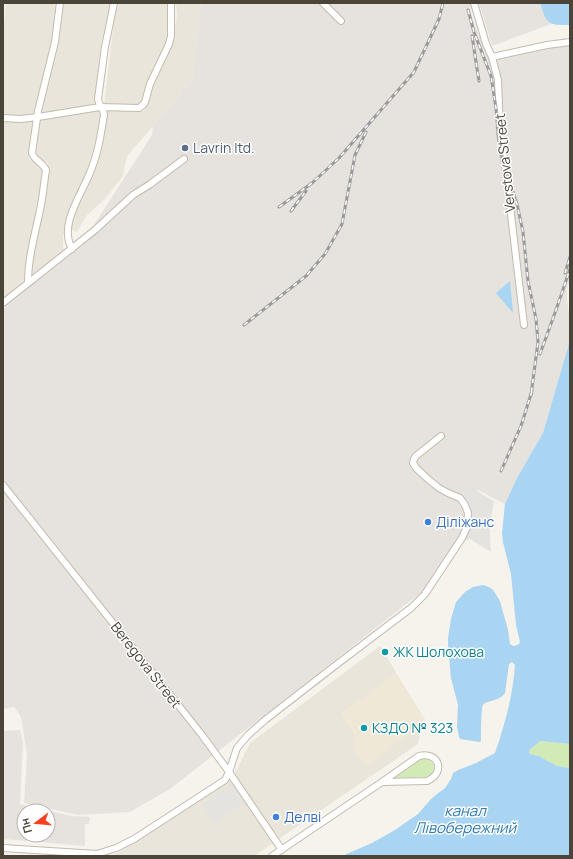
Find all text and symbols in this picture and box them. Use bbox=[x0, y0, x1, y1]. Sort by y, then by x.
street label: Verstova Street bbox=[490, 112, 519, 214]
place label: Lavrin ltd. bbox=[193, 138, 255, 157]
marker: Lavrin ltd. bbox=[180, 143, 190, 153]
place label: Діліжанс bbox=[436, 512, 494, 531]
marker: Діліжанс bbox=[423, 517, 433, 527]
street label: Beregova Street bbox=[107, 618, 186, 712]
place label: ЖК Шолохова bbox=[393, 642, 484, 661]
marker: ЖК Шолохова bbox=[380, 647, 390, 657]
place label: КЗДО № 323 bbox=[372, 718, 453, 737]
marker: КЗДО № 323 bbox=[359, 723, 369, 733]
water label: канал Лівобережний bbox=[414, 800, 518, 838]
north arrow bbox=[16, 803, 56, 843]
place label: Делві bbox=[284, 807, 321, 826]
marker: Делві bbox=[271, 812, 281, 822]
text: Пн bbox=[17, 817, 35, 835]

